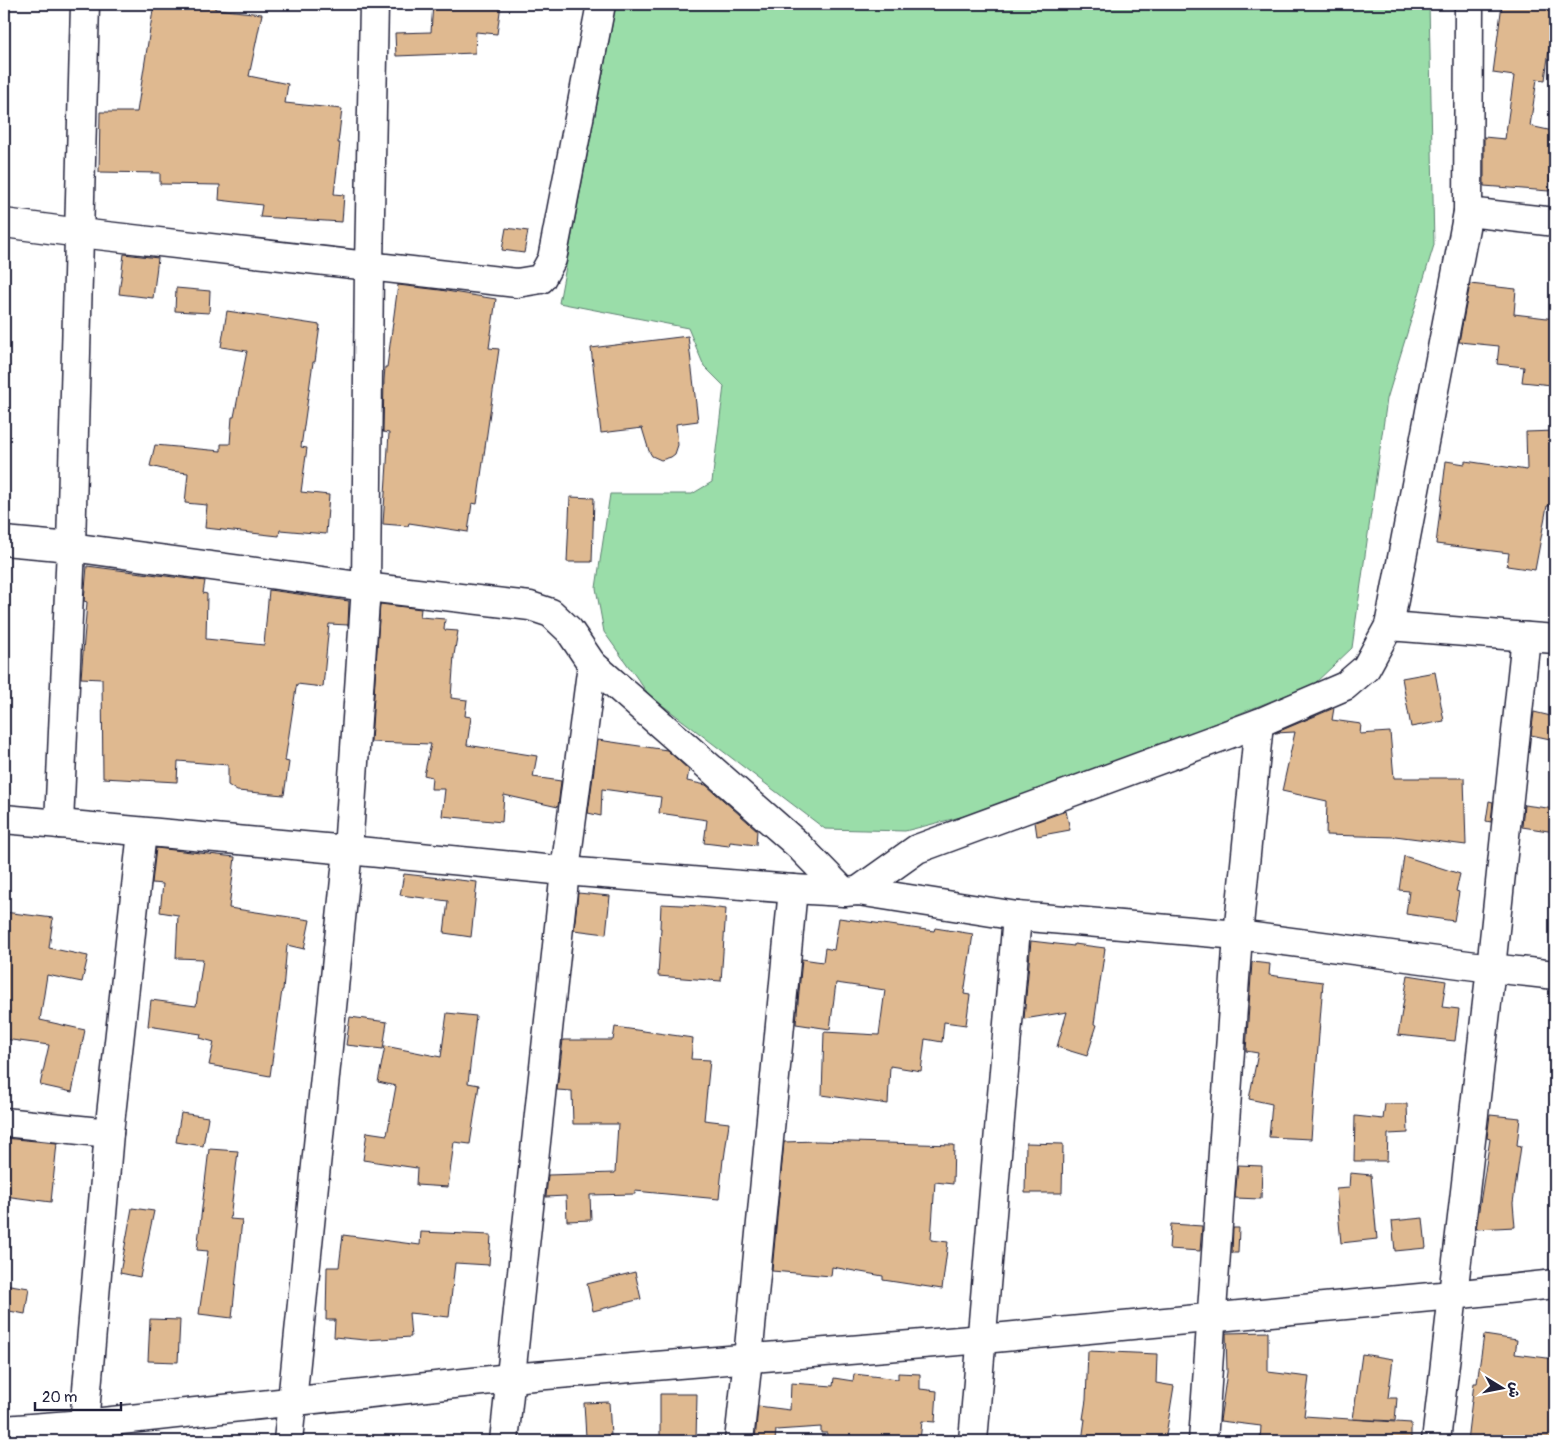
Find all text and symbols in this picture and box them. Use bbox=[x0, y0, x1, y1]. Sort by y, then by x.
north arrow bbox=[1476, 1362, 1526, 1412]
scale bar bbox=[35, 1380, 121, 1412]
text: ش bbox=[1505, 1381, 1524, 1399]
text: 20 m bbox=[42, 1388, 77, 1407]

